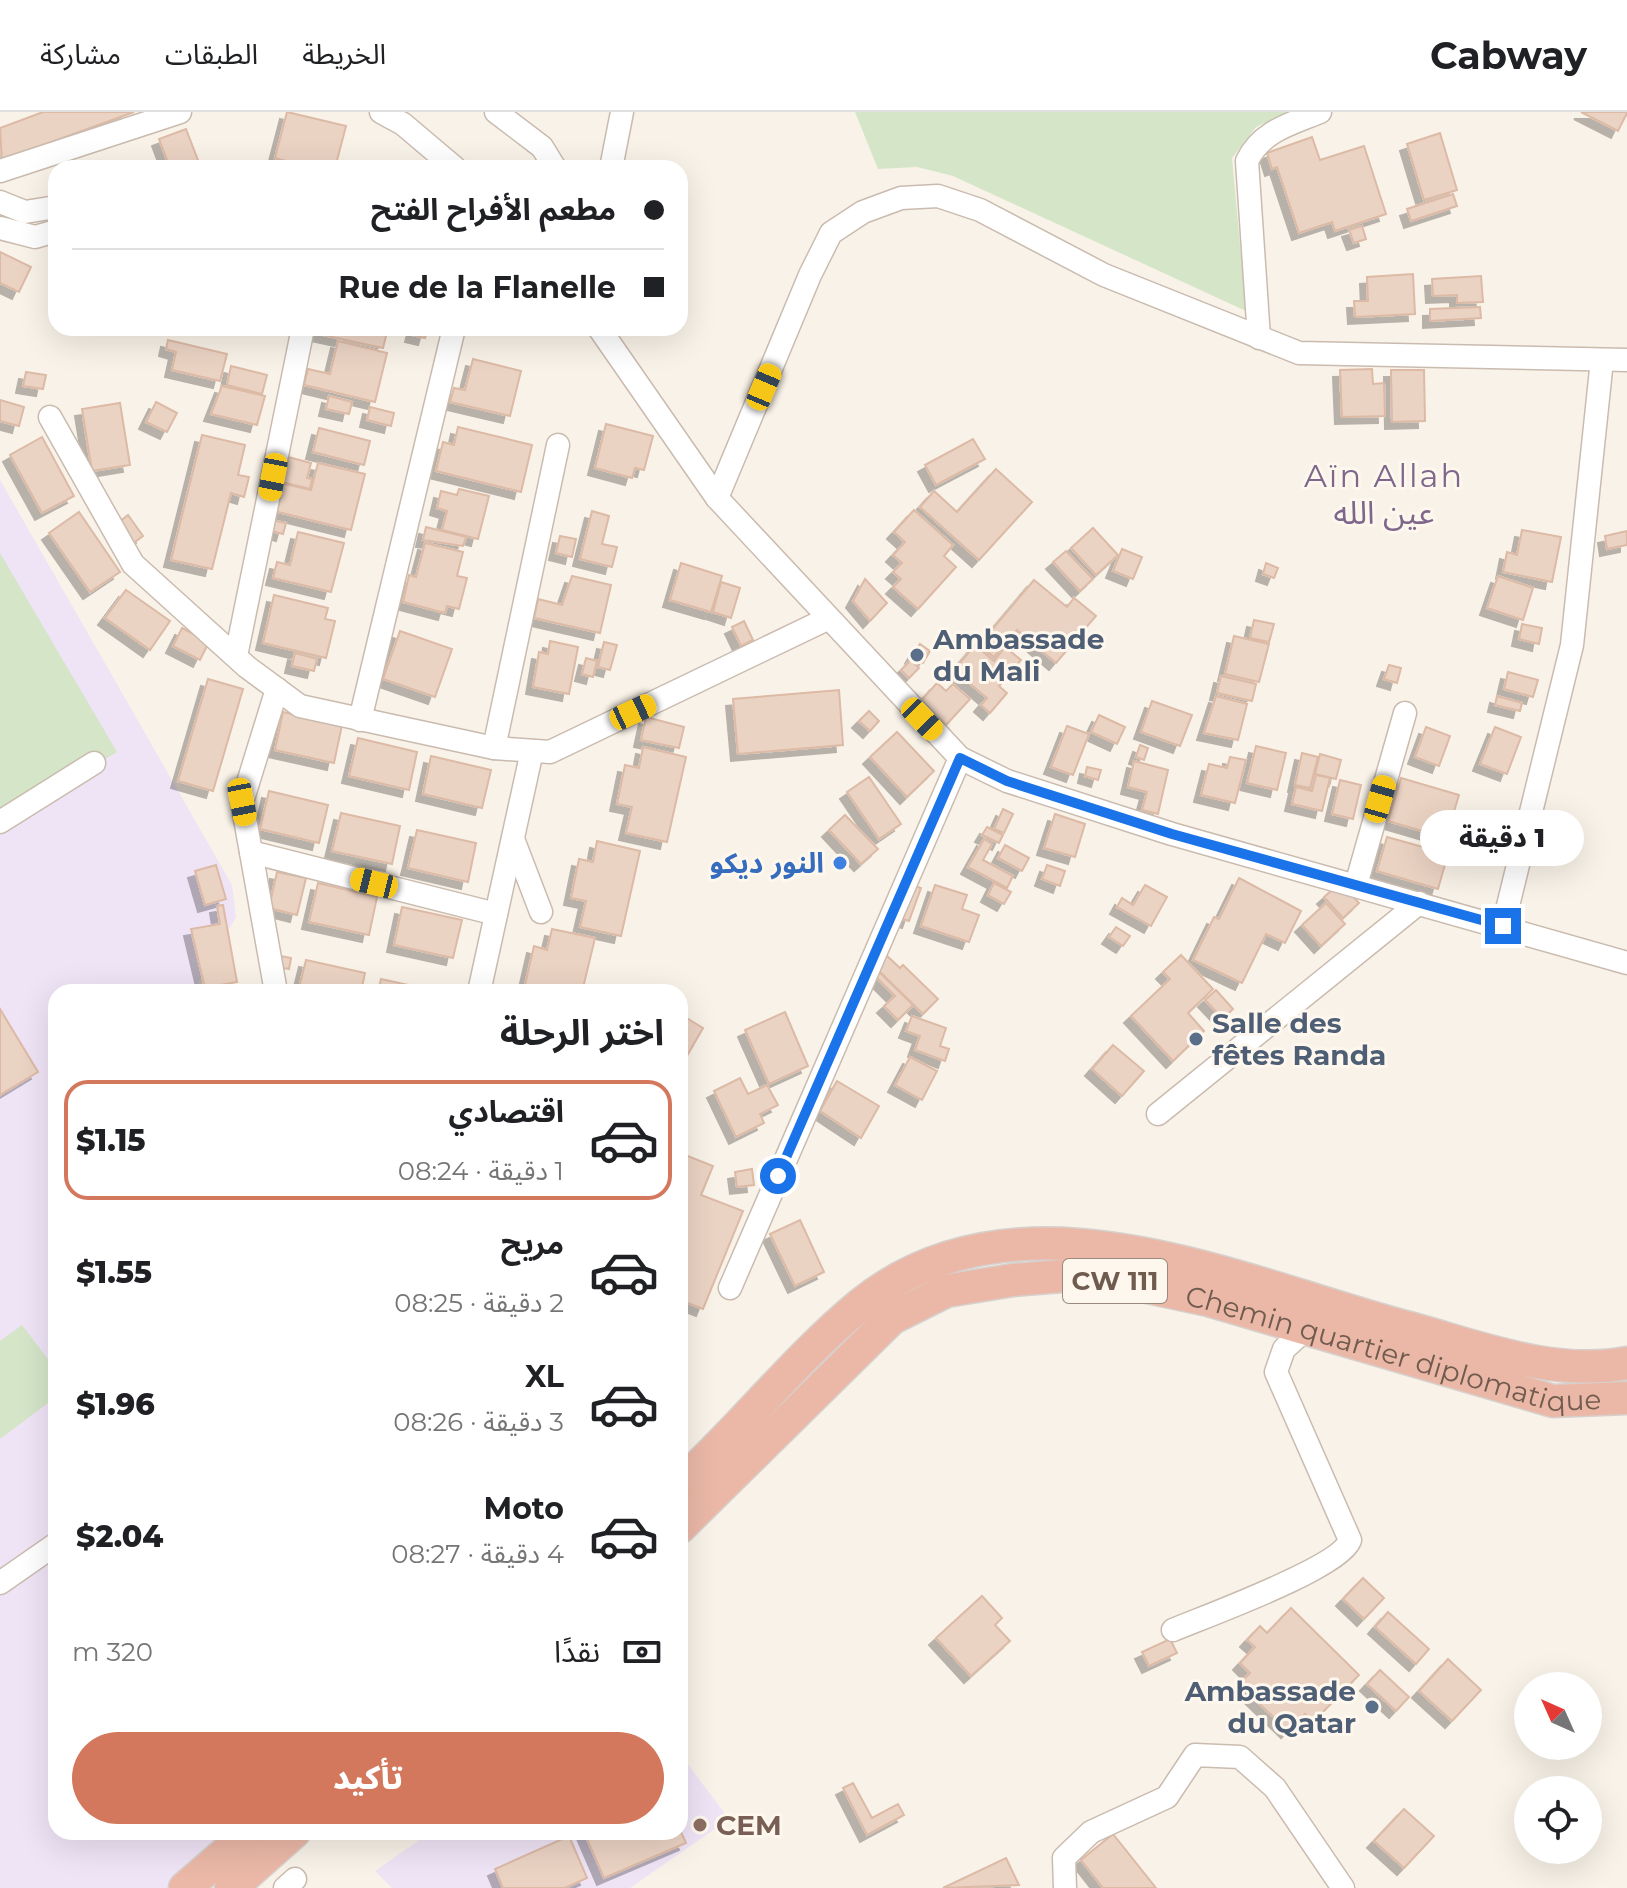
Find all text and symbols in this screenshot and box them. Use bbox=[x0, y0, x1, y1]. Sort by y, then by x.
text: Cabway bbox=[1430, 32, 1587, 79]
text: مشاركة bbox=[40, 37, 121, 71]
text: الطبقات bbox=[165, 37, 258, 71]
text: الخريطة bbox=[302, 37, 386, 71]
text: مطعم الأفراح الفتح bbox=[371, 191, 616, 228]
text: Rue de la Flanelle bbox=[338, 269, 616, 306]
car bbox=[744, 360, 784, 414]
car bbox=[257, 451, 289, 503]
district label: Aïn Allah عين الله bbox=[1304, 456, 1464, 532]
place label: Ambassade du Mali bbox=[932, 622, 1104, 688]
marker: Ambassade du Mali bbox=[908, 646, 926, 664]
car bbox=[606, 691, 660, 733]
car bbox=[897, 693, 947, 745]
car bbox=[1362, 773, 1398, 825]
car bbox=[226, 776, 258, 828]
callout: 1 دقيقة bbox=[1421, 810, 1585, 866]
text: 1 دقيقة bbox=[1459, 822, 1545, 854]
place label: النور ديكو bbox=[710, 846, 824, 880]
marker: النور ديكو bbox=[831, 854, 849, 872]
car bbox=[348, 866, 400, 900]
route end bbox=[1485, 908, 1521, 944]
place label: Salle des fêtes Randa bbox=[1212, 1006, 1386, 1072]
text: اختر الرحلة bbox=[500, 1010, 664, 1054]
marker: Salle des fêtes Randa bbox=[1187, 1030, 1205, 1048]
text: اقتصادي bbox=[449, 1093, 564, 1130]
icon: car bbox=[588, 1104, 660, 1176]
text: $1.15 bbox=[76, 1122, 146, 1159]
text: 1 دقيقة · 08:24 bbox=[398, 1155, 564, 1187]
route start bbox=[760, 1158, 796, 1194]
text: مريح bbox=[501, 1225, 564, 1262]
icon: car bbox=[588, 1236, 660, 1308]
text: $1.55 bbox=[76, 1254, 152, 1291]
road number: CW 111 bbox=[1063, 1259, 1167, 1303]
street label: Chemin quartier diplomatique bbox=[1182, 1279, 1602, 1418]
text: 2 دقيقة · 08:25 bbox=[394, 1287, 564, 1319]
text: XL bbox=[525, 1358, 564, 1395]
icon: car bbox=[588, 1368, 660, 1440]
text: $1.96 bbox=[76, 1386, 155, 1423]
text: 3 دقيقة · 08:26 bbox=[393, 1406, 564, 1438]
text: Moto bbox=[484, 1490, 564, 1527]
icon: car bbox=[588, 1500, 660, 1572]
text: $2.04 bbox=[76, 1518, 163, 1555]
text: 4 دقيقة · 08:27 bbox=[391, 1538, 564, 1570]
icon: cash bbox=[620, 1630, 664, 1674]
text: نقدًا bbox=[554, 1633, 600, 1670]
text: 320 m bbox=[72, 1636, 153, 1668]
north arrow bbox=[1514, 1672, 1602, 1760]
map controls bbox=[1514, 1672, 1602, 1864]
place label: Ambassade du Qatar bbox=[1184, 1674, 1356, 1740]
marker: Ambassade du Qatar bbox=[1363, 1698, 1381, 1716]
button: تأكيد bbox=[72, 1732, 664, 1824]
button: locate bbox=[1514, 1776, 1602, 1864]
place label: CEM bbox=[716, 1808, 782, 1842]
marker: CEM bbox=[691, 1816, 709, 1834]

